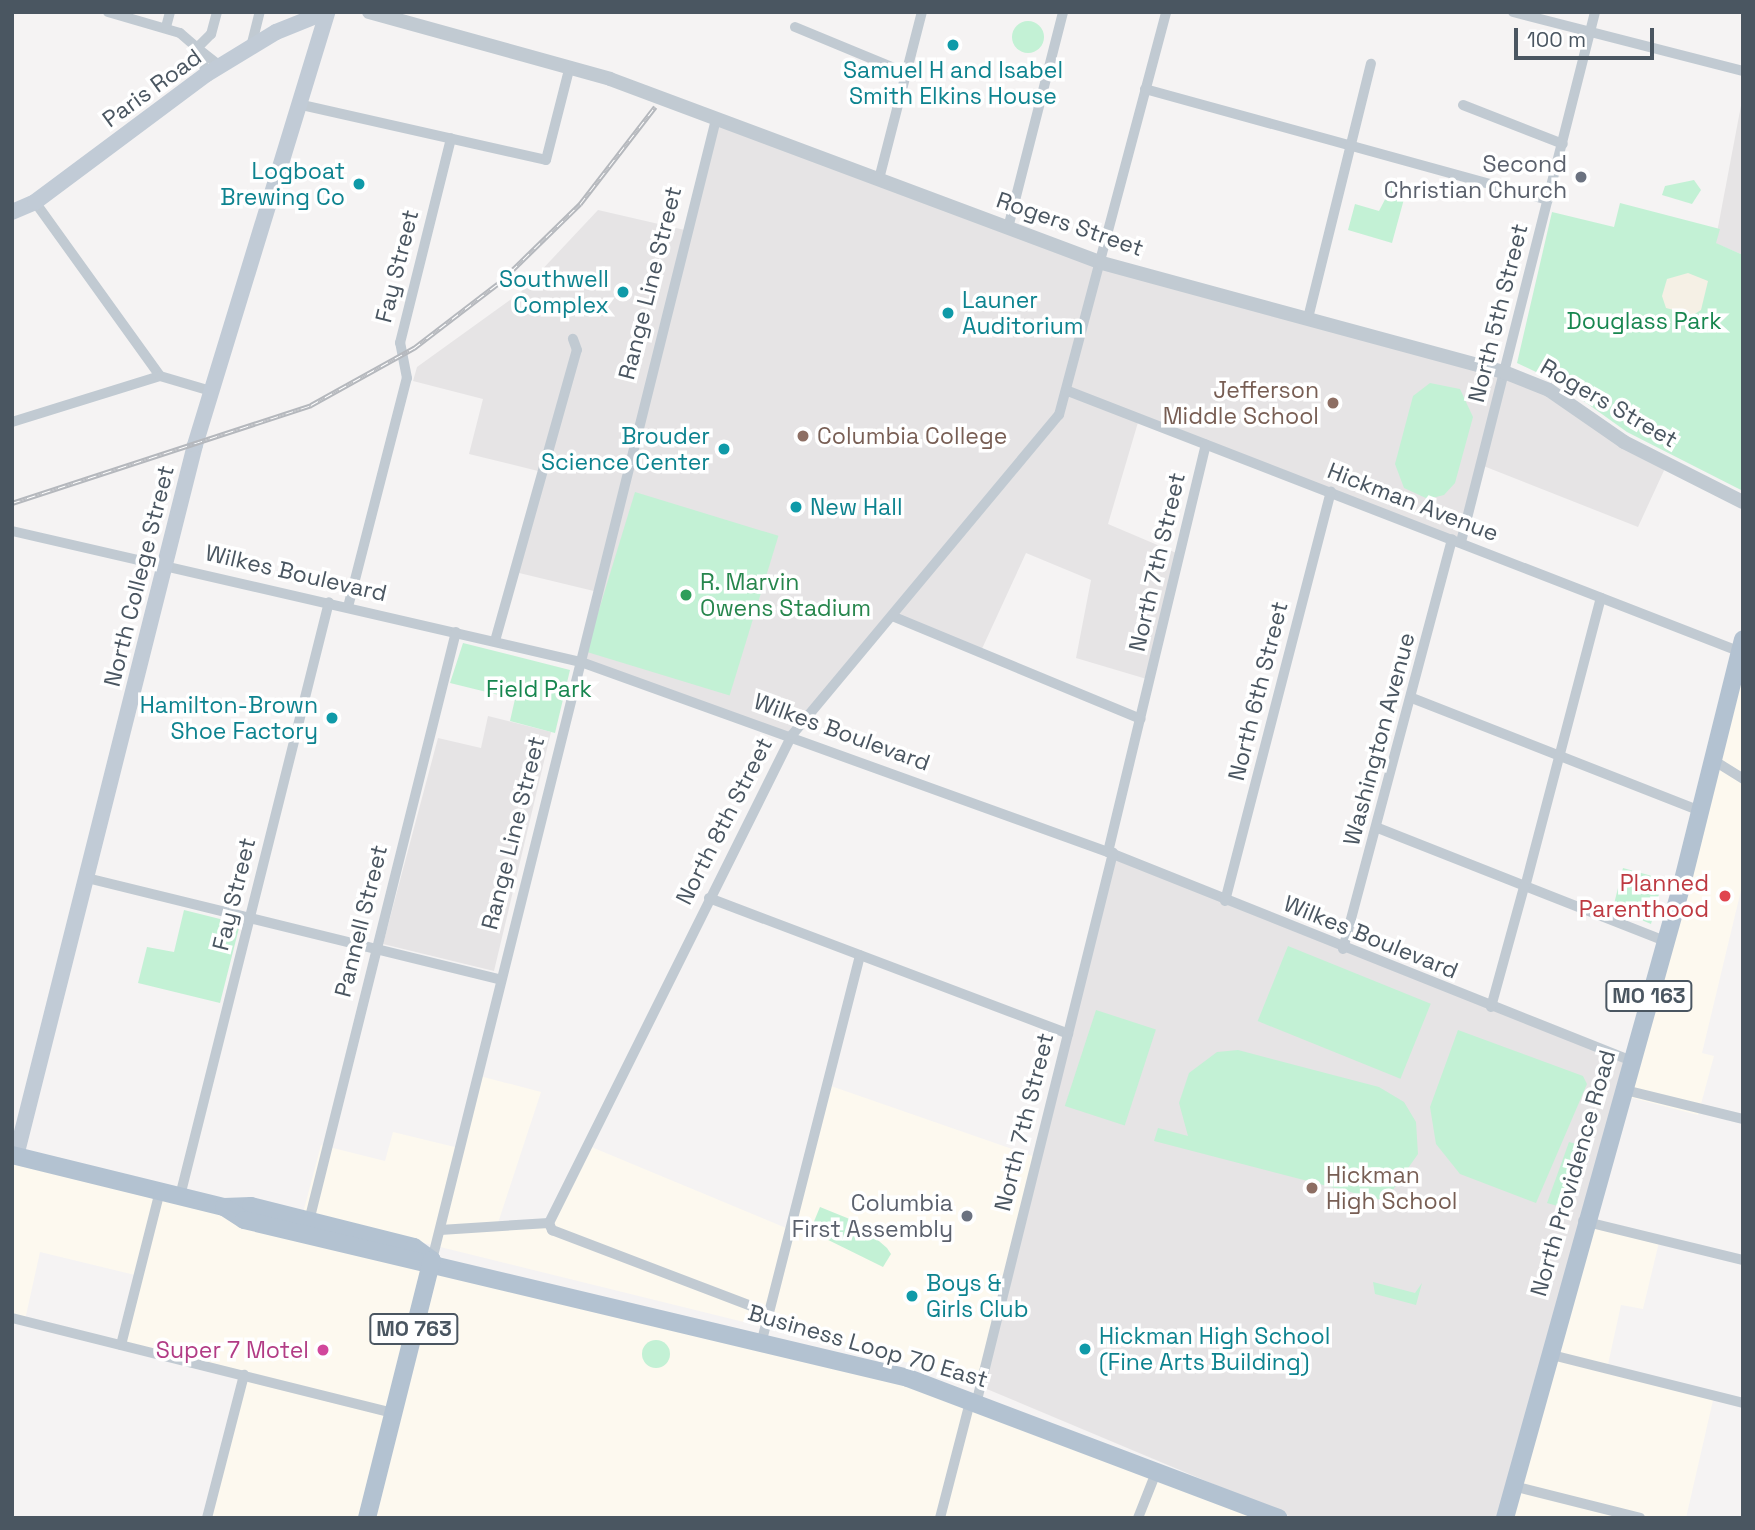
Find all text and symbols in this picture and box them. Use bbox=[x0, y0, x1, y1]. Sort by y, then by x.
scale bar bbox=[1517, 14, 1657, 58]
text: 100 m bbox=[1527, 26, 1586, 53]
marker: Samuel H and Isabel Smith Elkins House bbox=[945, 37, 961, 53]
street label: Paris Road bbox=[97, 43, 207, 133]
place label: Samuel H and Isabel Smith Elkins House bbox=[843, 56, 1063, 110]
place label: Second Christian Church bbox=[1384, 150, 1567, 204]
place label: Logboat Brewing Co bbox=[220, 157, 345, 211]
marker: Second Christian Church bbox=[1573, 169, 1589, 185]
marker: Logboat Brewing Co bbox=[351, 176, 367, 192]
street label: Range Line Street bbox=[613, 183, 687, 383]
street label: Rogers Street bbox=[993, 186, 1147, 262]
street label: Fay Street bbox=[370, 207, 424, 325]
street label: North 5th Street bbox=[1462, 221, 1534, 405]
place label: Southwell Complex bbox=[499, 265, 609, 319]
marker: Southwell Complex bbox=[615, 284, 631, 300]
place label: Launer Auditorium bbox=[962, 286, 1084, 340]
marker: Launer Auditorium bbox=[940, 305, 956, 321]
park label: Douglass Park bbox=[1566, 307, 1722, 335]
street label: Rogers Street bbox=[1535, 353, 1683, 453]
place label: Jefferson Middle School bbox=[1163, 376, 1319, 430]
marker: Jefferson Middle School bbox=[1325, 395, 1341, 411]
place label: Brouder Science Center bbox=[541, 422, 710, 476]
place label: Columbia College bbox=[817, 422, 1007, 450]
marker: Columbia College bbox=[795, 428, 811, 444]
marker: Brouder Science Center bbox=[716, 441, 732, 457]
street label: Hickman Avenue bbox=[1324, 457, 1502, 547]
street label: North College Street bbox=[98, 462, 180, 690]
street label: North 7th Street bbox=[1123, 470, 1191, 654]
place label: New Hall bbox=[810, 493, 903, 521]
marker: New Hall bbox=[788, 499, 804, 515]
street label: Wilkes Boulevard bbox=[203, 539, 389, 607]
place label: R. Marvin Owens Stadium bbox=[700, 568, 871, 622]
marker: R. Marvin Owens Stadium bbox=[678, 587, 694, 603]
street label: North 6th Street bbox=[1222, 599, 1294, 783]
street label: Washington Avenue bbox=[1337, 629, 1421, 849]
park label: Field Park bbox=[486, 675, 592, 703]
street label: Wilkes Boulevard bbox=[750, 687, 934, 777]
place label: Hamilton-Brown Shoe Factory bbox=[140, 691, 318, 745]
marker: Hamilton-Brown Shoe Factory bbox=[324, 710, 340, 726]
street label: Range Line Street bbox=[476, 733, 550, 933]
street label: North 8th Street bbox=[670, 733, 778, 909]
street label: Fay Street bbox=[207, 835, 261, 953]
street label: Pannell Street bbox=[329, 842, 393, 1000]
place label: Planned Parenthood bbox=[1579, 869, 1709, 923]
marker: Planned Parenthood bbox=[1715, 886, 1735, 906]
street label: Wilkes Boulevard bbox=[1280, 889, 1462, 985]
road number: MO 163 bbox=[1605, 978, 1693, 1014]
street label: North 7th Street bbox=[989, 1030, 1059, 1214]
street label: North Providence Road bbox=[1525, 1047, 1621, 1299]
place label: Hickman High School bbox=[1326, 1161, 1458, 1215]
marker: Hickman High School bbox=[1304, 1180, 1320, 1196]
place label: Columbia First Assembly bbox=[792, 1189, 953, 1243]
marker: Columbia First Assembly bbox=[959, 1208, 975, 1224]
place label: Boys & Girls Club bbox=[926, 1269, 1028, 1323]
marker: Boys & Girls Club bbox=[904, 1288, 920, 1304]
street label: Business Loop 70 East bbox=[745, 1298, 991, 1394]
road number: MO 763 bbox=[368, 1312, 460, 1346]
place label: Hickman High School (Fine Arts Building) bbox=[1099, 1322, 1330, 1376]
place label: Super 7 Motel bbox=[156, 1336, 309, 1364]
marker: Hickman High School (Fine Arts Building) bbox=[1077, 1341, 1093, 1357]
marker: Super 7 Motel bbox=[315, 1342, 331, 1358]

